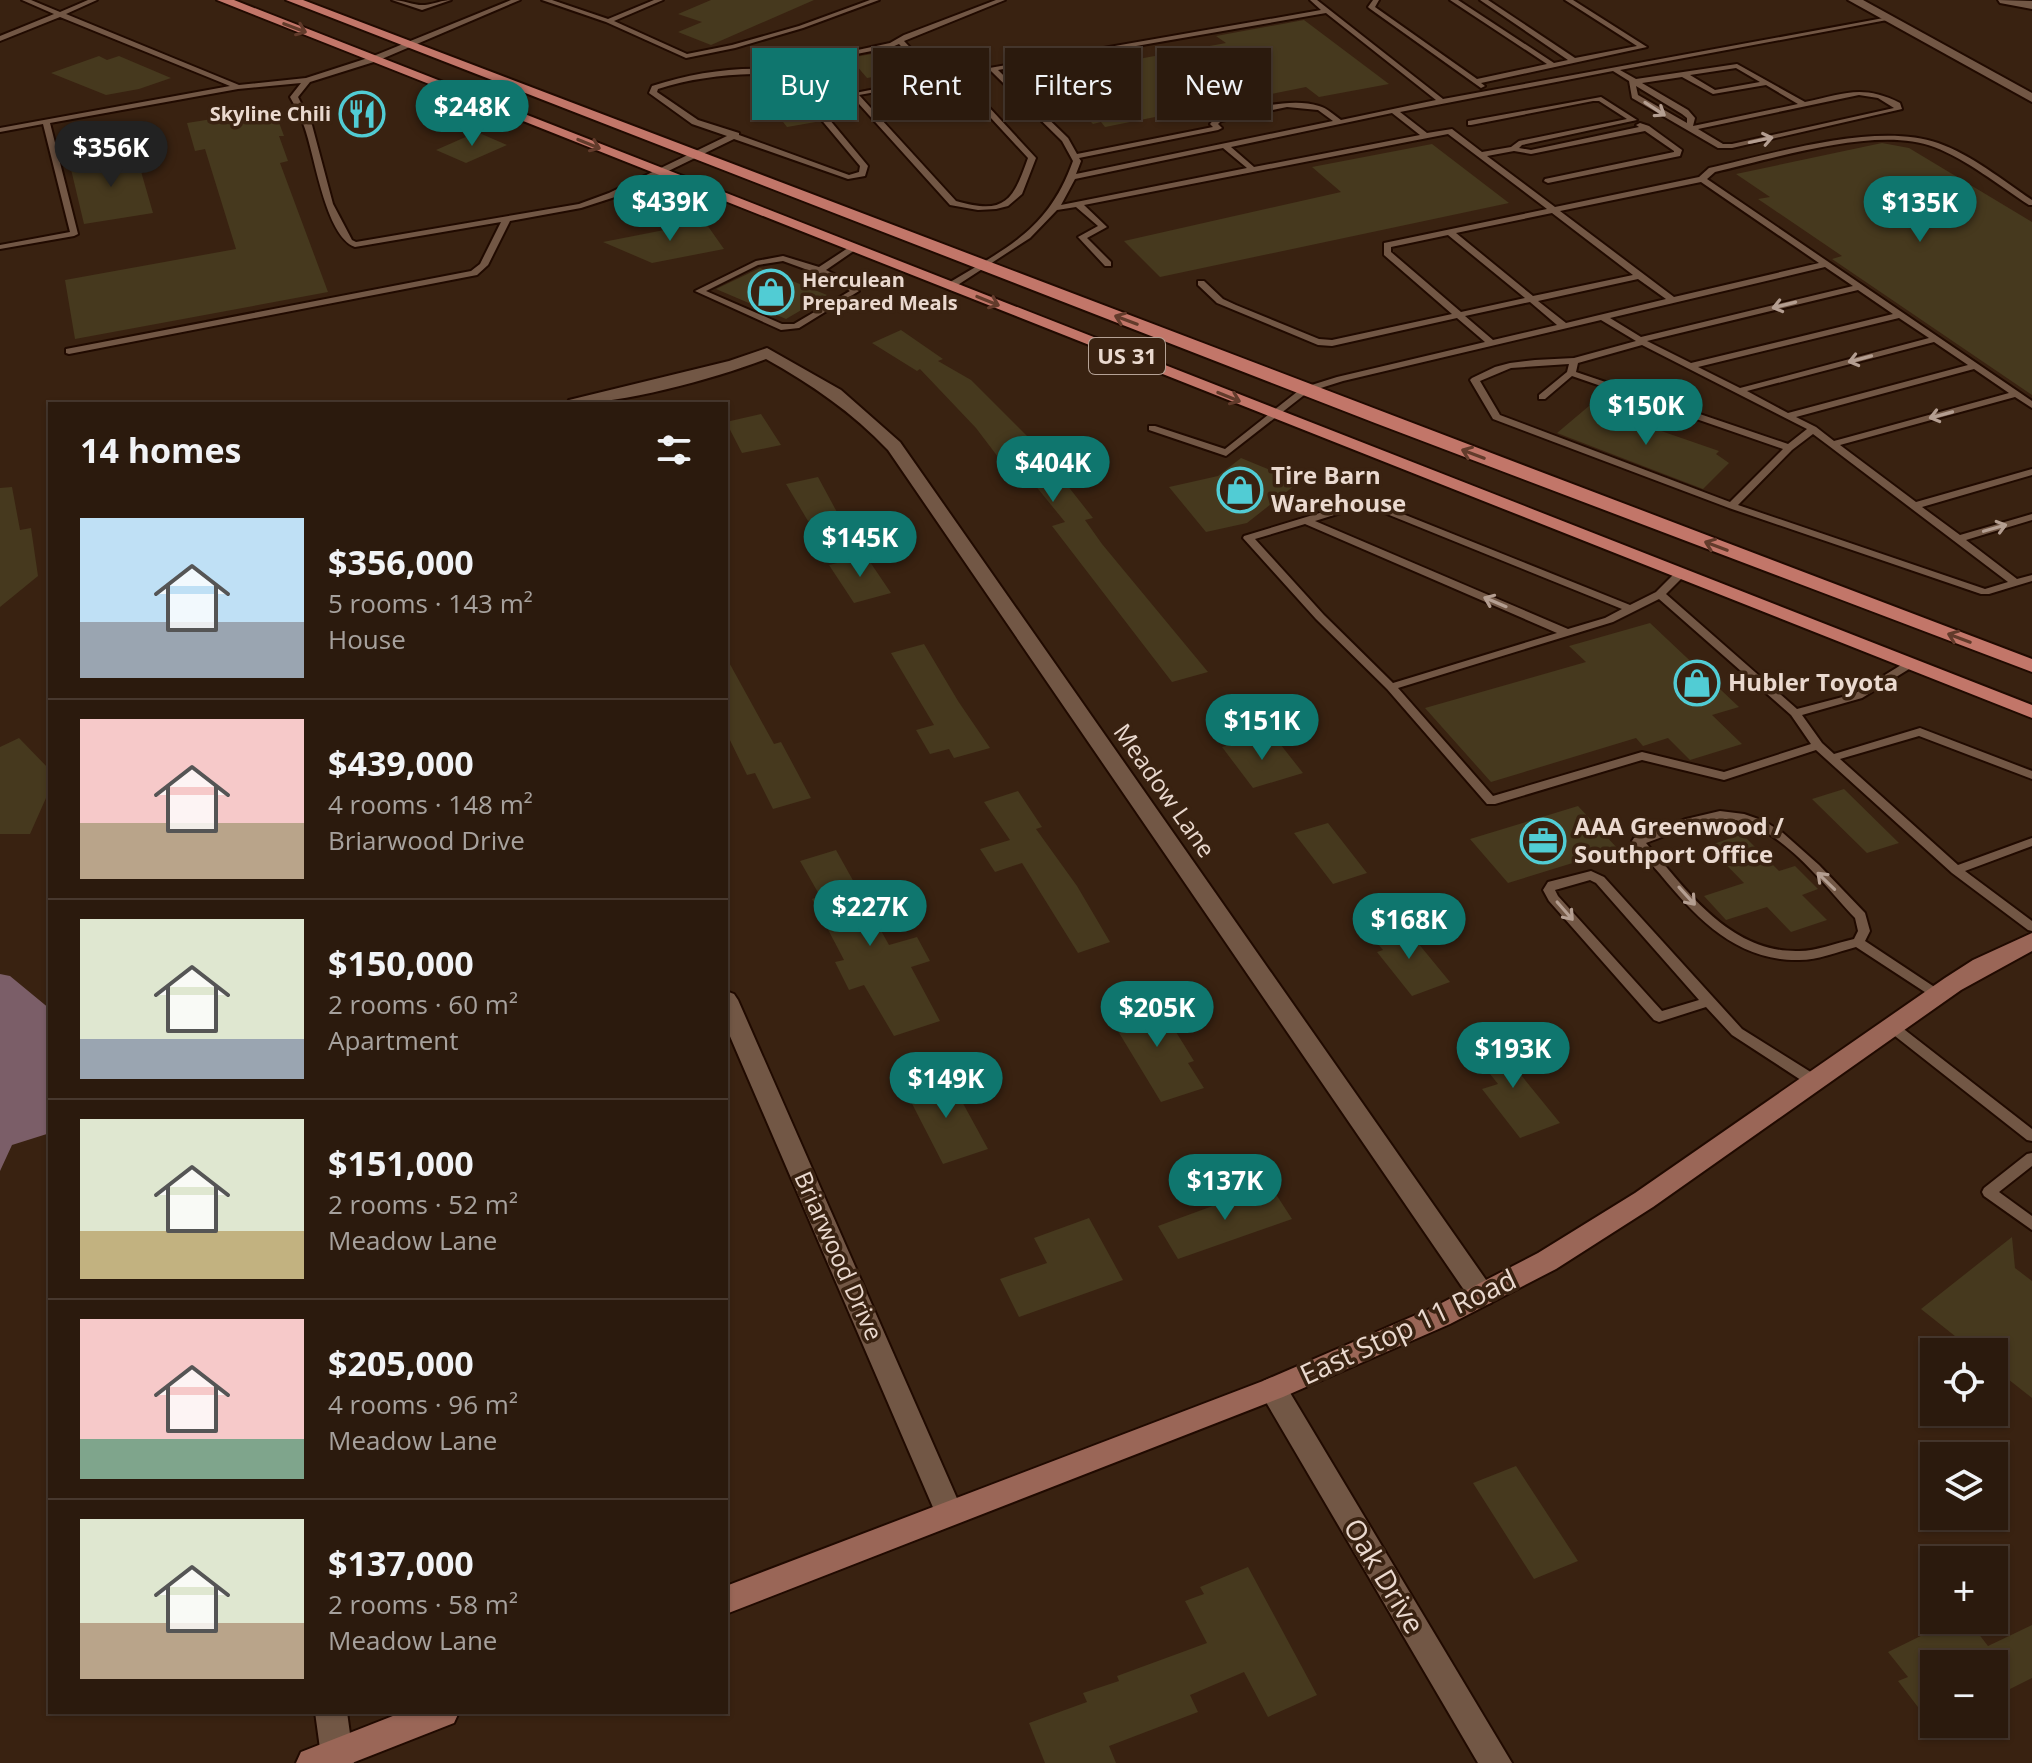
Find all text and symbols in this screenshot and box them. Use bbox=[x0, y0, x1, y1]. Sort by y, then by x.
one-way arrow bbox=[282, 22, 307, 36]
chip: Buy bbox=[752, 48, 857, 120]
chip: Rent bbox=[873, 48, 989, 120]
chip: Filters bbox=[1005, 48, 1141, 120]
chip: New bbox=[1157, 48, 1271, 120]
pin: $248K bbox=[416, 80, 528, 148]
text: $248K bbox=[434, 88, 510, 124]
restaurant icon: Skyline Chili bbox=[338, 90, 386, 138]
place label: Skyline Chili bbox=[210, 100, 331, 127]
one-way arrow bbox=[1643, 101, 1666, 117]
pin: $356K bbox=[55, 121, 167, 189]
text: $356K bbox=[73, 129, 149, 165]
one-way arrow bbox=[1747, 132, 1773, 147]
one-way arrow bbox=[577, 138, 601, 152]
pin: $439K bbox=[614, 175, 726, 243]
pin: $135K bbox=[1864, 176, 1976, 244]
text: $439K bbox=[632, 183, 708, 219]
text: $135K bbox=[1882, 184, 1958, 220]
place label: Herculean Prepared Meals bbox=[802, 266, 958, 316]
shop icon: Herculean Prepared Meals bbox=[747, 268, 795, 316]
one-way arrow bbox=[975, 295, 1000, 309]
one-way arrow bbox=[1772, 299, 1797, 314]
one-way arrow bbox=[1114, 312, 1139, 327]
road number: US 31 bbox=[1089, 338, 1165, 374]
one-way arrow bbox=[1848, 352, 1874, 367]
pin: $150K bbox=[1590, 379, 1702, 447]
text: $150K bbox=[1608, 387, 1684, 423]
one-way arrow bbox=[1216, 391, 1241, 405]
one-way arrow bbox=[1928, 408, 1954, 423]
text: 14 homes bbox=[80, 427, 241, 473]
icon: filters bbox=[652, 428, 696, 472]
pin: $404K bbox=[997, 436, 1109, 504]
text: $404K bbox=[1015, 444, 1091, 480]
one-way arrow bbox=[1461, 446, 1486, 460]
place label: Tire Barn Warehouse bbox=[1271, 458, 1406, 519]
shop icon: Tire Barn Warehouse bbox=[1216, 466, 1264, 514]
pin: $145K bbox=[804, 511, 916, 579]
text: $145K bbox=[822, 519, 898, 555]
one-way arrow bbox=[1981, 520, 2007, 535]
one-way arrow bbox=[1704, 538, 1729, 552]
text: $356,000 bbox=[328, 539, 474, 585]
icon: home bbox=[144, 550, 240, 646]
text: 5 rooms · 143 m² bbox=[328, 585, 533, 621]
one-way arrow bbox=[1484, 594, 1508, 609]
text: House bbox=[328, 621, 406, 657]
one-way arrow bbox=[1947, 630, 1972, 644]
shop icon: Hubler Toyota bbox=[1673, 659, 1721, 707]
place label: Hubler Toyota bbox=[1728, 665, 1898, 698]
pin: $151K bbox=[1206, 694, 1318, 762]
text: $151K bbox=[1224, 702, 1300, 738]
street label: Meadow Lane bbox=[1107, 717, 1224, 864]
text: $439,000 bbox=[328, 740, 474, 786]
icon: home bbox=[144, 751, 240, 847]
text: 4 rooms · 148 m² bbox=[328, 786, 533, 822]
place label: AAA Greenwood / Southport Office bbox=[1574, 809, 1784, 870]
office icon: AAA Greenwood / Southport Office bbox=[1519, 817, 1567, 865]
text: Briarwood Drive bbox=[328, 822, 525, 858]
one-way arrow bbox=[1816, 872, 1836, 891]
pin: $227K bbox=[814, 880, 926, 948]
one-way arrow bbox=[1678, 885, 1696, 905]
text: $227K bbox=[832, 888, 908, 924]
pin: $168K bbox=[1353, 893, 1465, 961]
text: $168K bbox=[1371, 901, 1447, 937]
one-way arrow bbox=[1555, 901, 1573, 921]
text: $150,000 bbox=[328, 940, 474, 986]
icon: home bbox=[144, 951, 240, 1047]
pin: $205K bbox=[1101, 981, 1213, 1049]
text: 2 rooms · 60 m² bbox=[328, 986, 518, 1022]
text: $205K bbox=[1119, 989, 1195, 1025]
text: Apartment bbox=[328, 1022, 459, 1058]
pin: $193K bbox=[1457, 1022, 1569, 1090]
text: $193K bbox=[1475, 1030, 1551, 1066]
pin: $149K bbox=[890, 1052, 1002, 1120]
text: $149K bbox=[908, 1060, 984, 1096]
text: $151,000 bbox=[328, 1140, 474, 1186]
icon: home bbox=[144, 1151, 240, 1247]
pin: $137K bbox=[1169, 1154, 1281, 1222]
text: $137K bbox=[1187, 1162, 1263, 1198]
street label: Briarwood Drive bbox=[787, 1166, 891, 1345]
text: 2 rooms · 52 m² bbox=[328, 1186, 518, 1222]
text: Meadow Lane bbox=[328, 1222, 497, 1258]
street label: East Stop 11 Road bbox=[1293, 1259, 1522, 1393]
map controls bbox=[1920, 1338, 2008, 1738]
button: locate bbox=[1920, 1338, 2008, 1426]
text: $205,000 bbox=[328, 1340, 474, 1386]
icon: home bbox=[144, 1351, 240, 1447]
text: 4 rooms · 96 m² bbox=[328, 1386, 518, 1422]
text: Meadow Lane bbox=[328, 1422, 497, 1458]
button: layers bbox=[1920, 1442, 2008, 1530]
street label: Oak Drive bbox=[1336, 1511, 1434, 1640]
text: $137,000 bbox=[328, 1540, 474, 1586]
button: + bbox=[1920, 1546, 2008, 1634]
icon: home bbox=[144, 1551, 240, 1647]
text: 2 rooms · 58 m² bbox=[328, 1586, 518, 1622]
text: Meadow Lane bbox=[328, 1622, 497, 1658]
button: − bbox=[1920, 1650, 2008, 1738]

